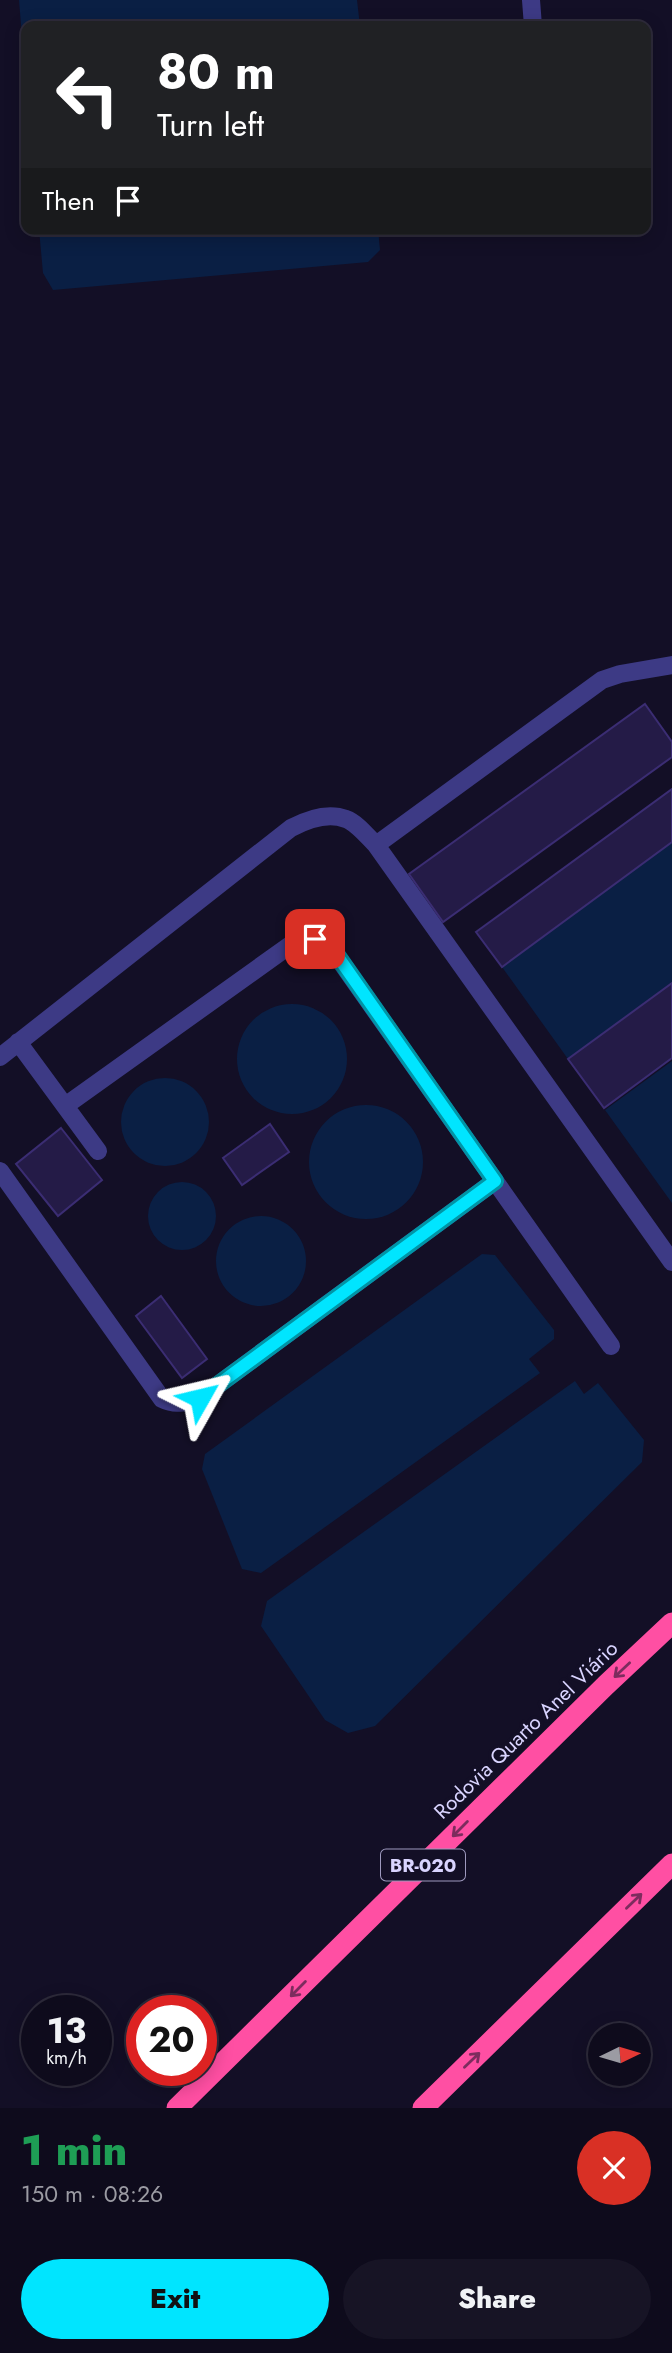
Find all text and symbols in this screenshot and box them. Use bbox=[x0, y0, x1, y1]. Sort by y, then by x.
text: 80 m bbox=[157, 37, 275, 107]
icon: left bbox=[42, 49, 133, 140]
text: Turn left bbox=[157, 102, 264, 148]
text: Then bbox=[42, 182, 95, 220]
icon: arrive bbox=[109, 182, 147, 220]
pin bbox=[285, 909, 345, 969]
icon: arrive bbox=[296, 920, 334, 958]
position arrow bbox=[163, 1361, 237, 1435]
street label: Rodovia Quarto Anel Viário bbox=[427, 1634, 625, 1826]
one-way arrow bbox=[614, 1661, 631, 1678]
one-way arrow bbox=[451, 1820, 468, 1837]
road number: BR-020 bbox=[381, 1850, 465, 1881]
one-way arrow bbox=[625, 1892, 642, 1909]
one-way arrow bbox=[289, 1980, 306, 1997]
speed limit sign: 20 bbox=[126, 1995, 217, 2086]
text: 13 bbox=[47, 2006, 86, 2056]
north arrow bbox=[588, 2023, 651, 2086]
map controls bbox=[588, 2023, 651, 2086]
text: km/h bbox=[46, 2045, 87, 2071]
one-way arrow bbox=[463, 2052, 480, 2069]
text: 1 min bbox=[21, 2120, 127, 2181]
button: close bbox=[577, 2131, 651, 2205]
text: 150 m · 08:26 bbox=[21, 2177, 163, 2211]
button: Exit bbox=[21, 2259, 329, 2339]
button: Share bbox=[343, 2259, 651, 2339]

